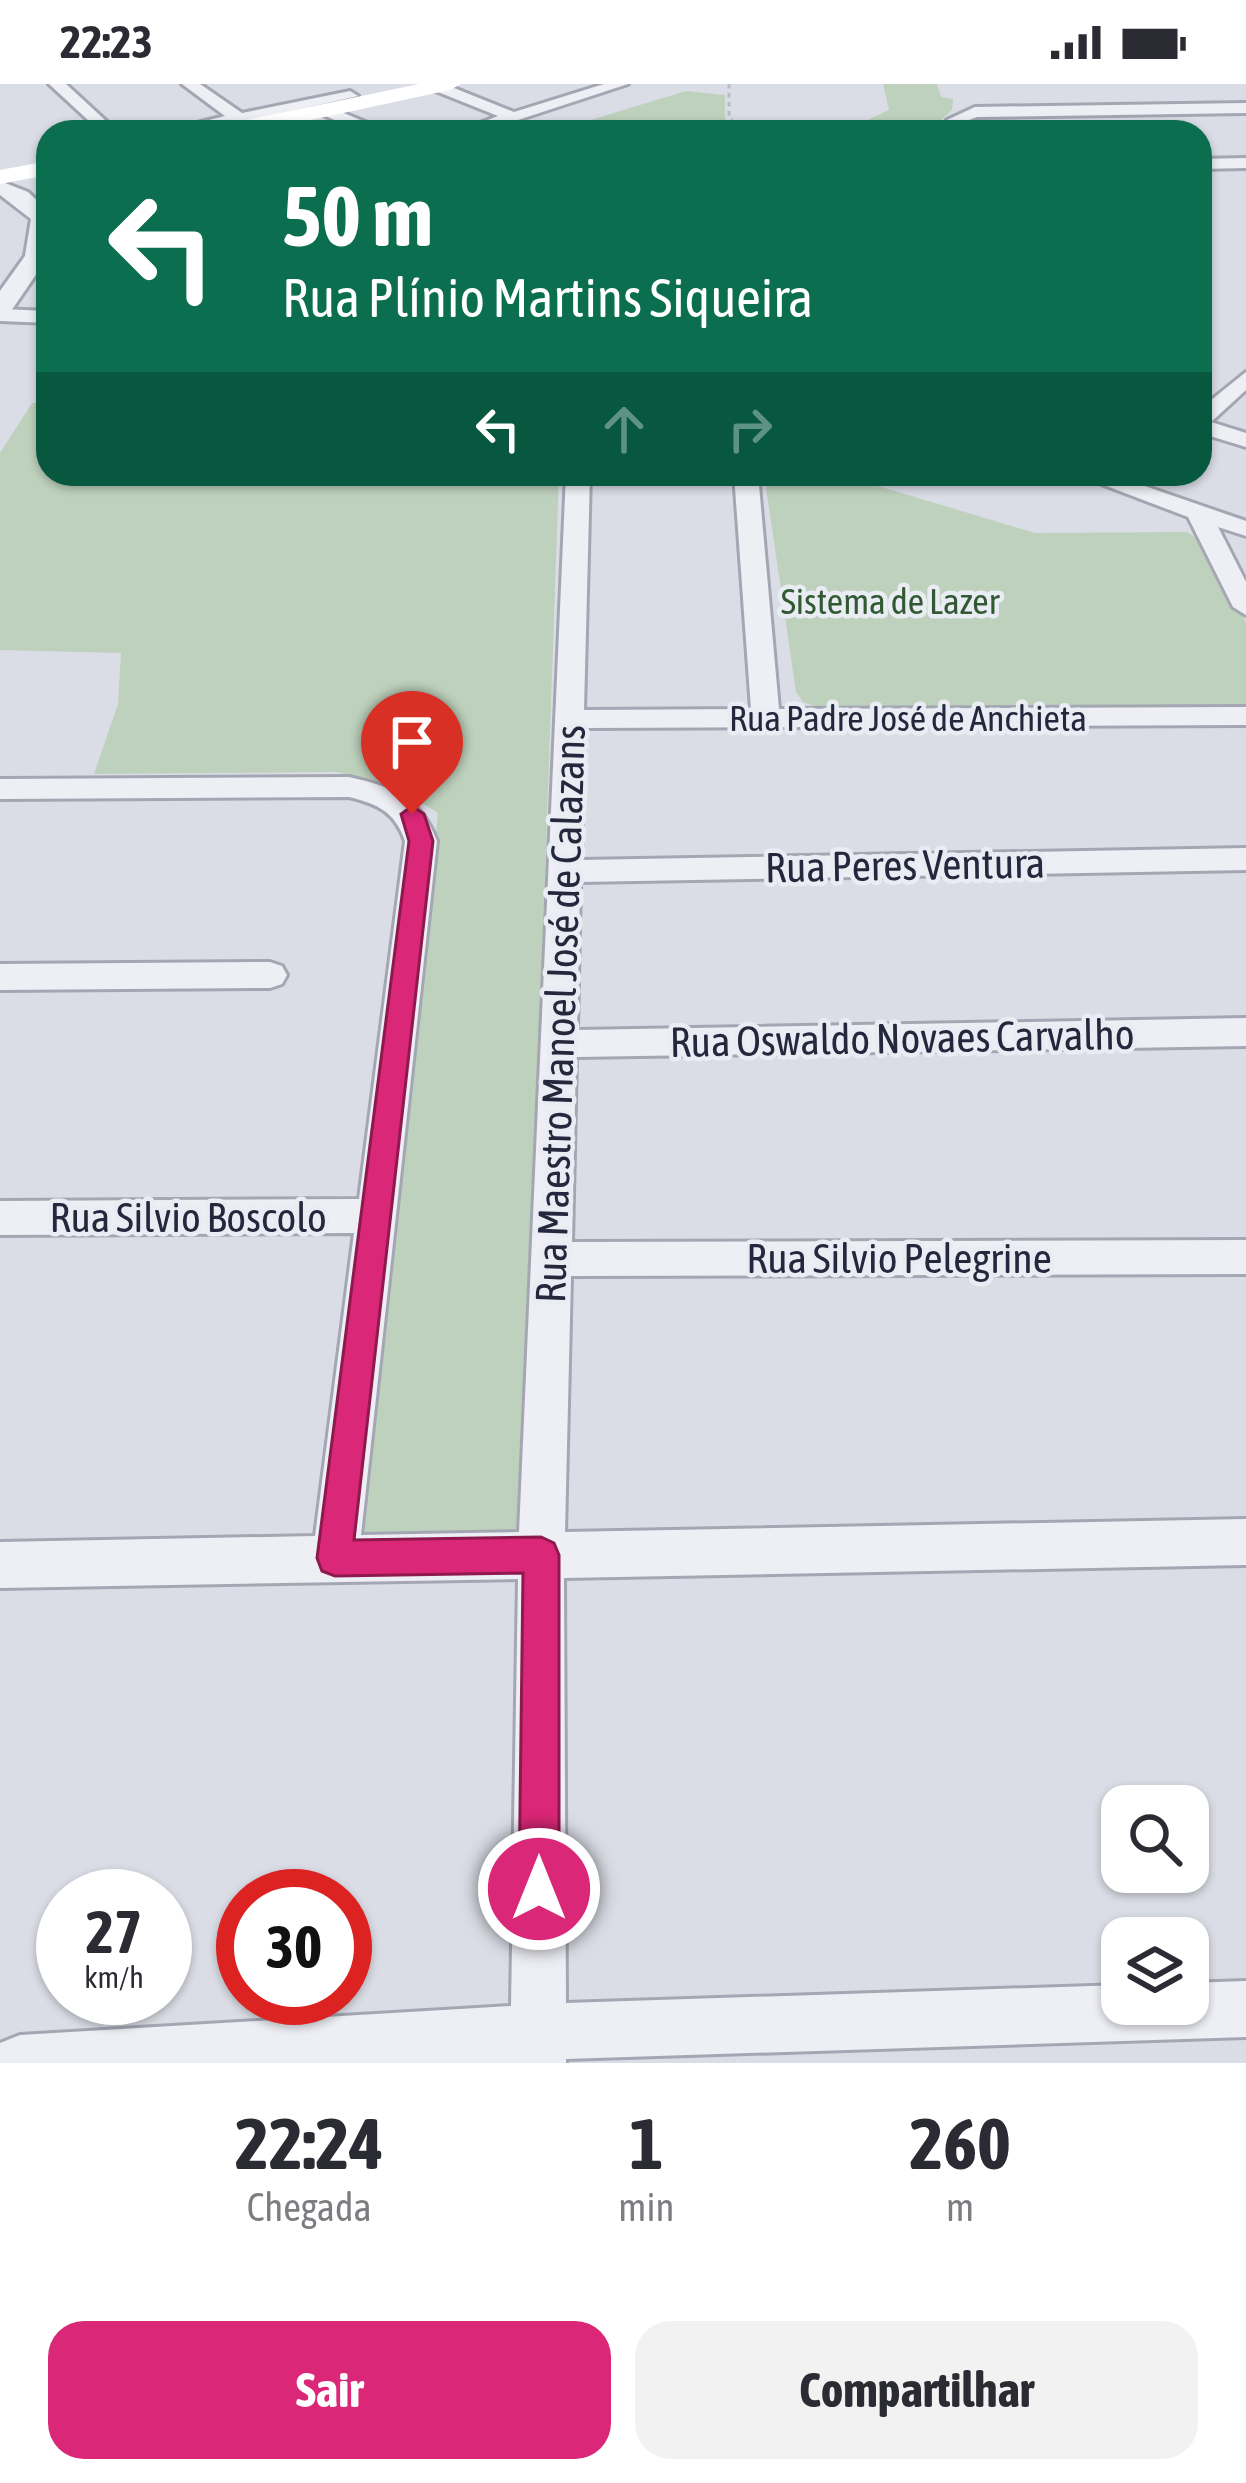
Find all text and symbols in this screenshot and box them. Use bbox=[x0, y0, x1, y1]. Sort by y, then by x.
text: 22:23 bbox=[60, 16, 153, 68]
icon: left bbox=[84, 168, 240, 324]
text: 50 m bbox=[282, 168, 433, 264]
text: Rua Plínio Martins Siqueira bbox=[282, 267, 813, 328]
icon: left bbox=[465, 396, 531, 462]
icon: ahead bbox=[591, 396, 657, 462]
icon: right bbox=[717, 396, 783, 462]
park label: Sistema de Lazer bbox=[781, 580, 1001, 622]
pin bbox=[361, 691, 463, 814]
street label: Rua Padre José de Anchieta bbox=[729, 697, 1087, 739]
icon: arrive bbox=[379, 709, 445, 775]
street label: Rua Maestro Manoel José de Calazans bbox=[526, 724, 594, 1304]
street label: Rua Peres Ventura bbox=[765, 839, 1045, 891]
street label: Rua Oswaldo Novaes Carvalho bbox=[669, 1010, 1135, 1066]
street label: Rua Silvio Boscolo bbox=[49, 1193, 327, 1241]
street label: Rua Silvio Pelegrine bbox=[746, 1234, 1052, 1282]
map controls bbox=[1101, 1785, 1209, 2025]
button: search bbox=[1101, 1785, 1209, 1893]
position arrow bbox=[476, 1826, 602, 1952]
speed limit sign: 30 bbox=[216, 1869, 372, 2025]
text: 27 bbox=[86, 1897, 142, 1966]
button: layers bbox=[1101, 1917, 1209, 2025]
text: km/h bbox=[84, 1960, 144, 1994]
text: 22:24 bbox=[235, 2102, 383, 2184]
text: 1 bbox=[629, 2102, 663, 2184]
text: 260 bbox=[909, 2102, 1011, 2184]
text: Chegada bbox=[247, 2185, 372, 2229]
text: min bbox=[618, 2185, 674, 2229]
text: m bbox=[946, 2185, 974, 2229]
button: Sair bbox=[48, 2321, 611, 2459]
button: Compartilhar bbox=[635, 2321, 1198, 2459]

